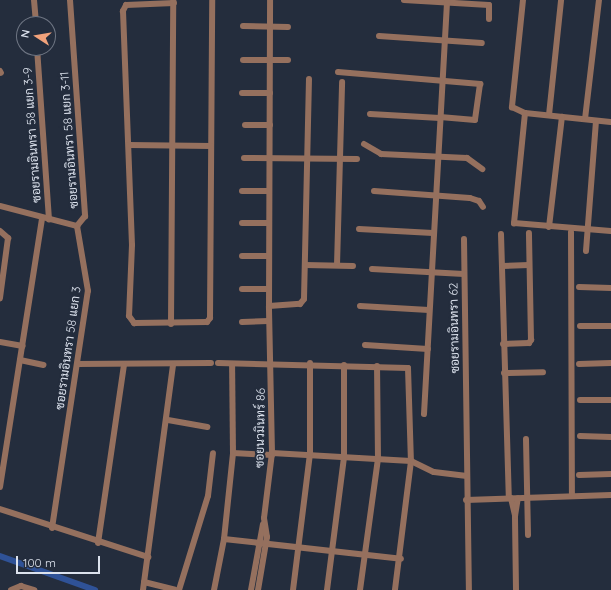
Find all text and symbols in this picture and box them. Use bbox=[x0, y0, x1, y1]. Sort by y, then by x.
north arrow bbox=[16, 16, 56, 56]
text: N bbox=[18, 28, 33, 39]
street label: ซอยรามอินทรา 58 แยก 3-9 bbox=[20, 67, 44, 203]
street label: ซอยรามอินทรา 58 แยก 3-11 bbox=[57, 71, 81, 209]
street label: ซอยรามอินทรา 62 bbox=[446, 282, 462, 374]
street label: ซอยรามอินทรา 58 แยก 3 bbox=[52, 285, 84, 411]
street label: ซอยนวมินทร์ 86 bbox=[252, 388, 268, 468]
scale bar bbox=[18, 548, 102, 574]
text: 100 m bbox=[23, 555, 56, 570]

